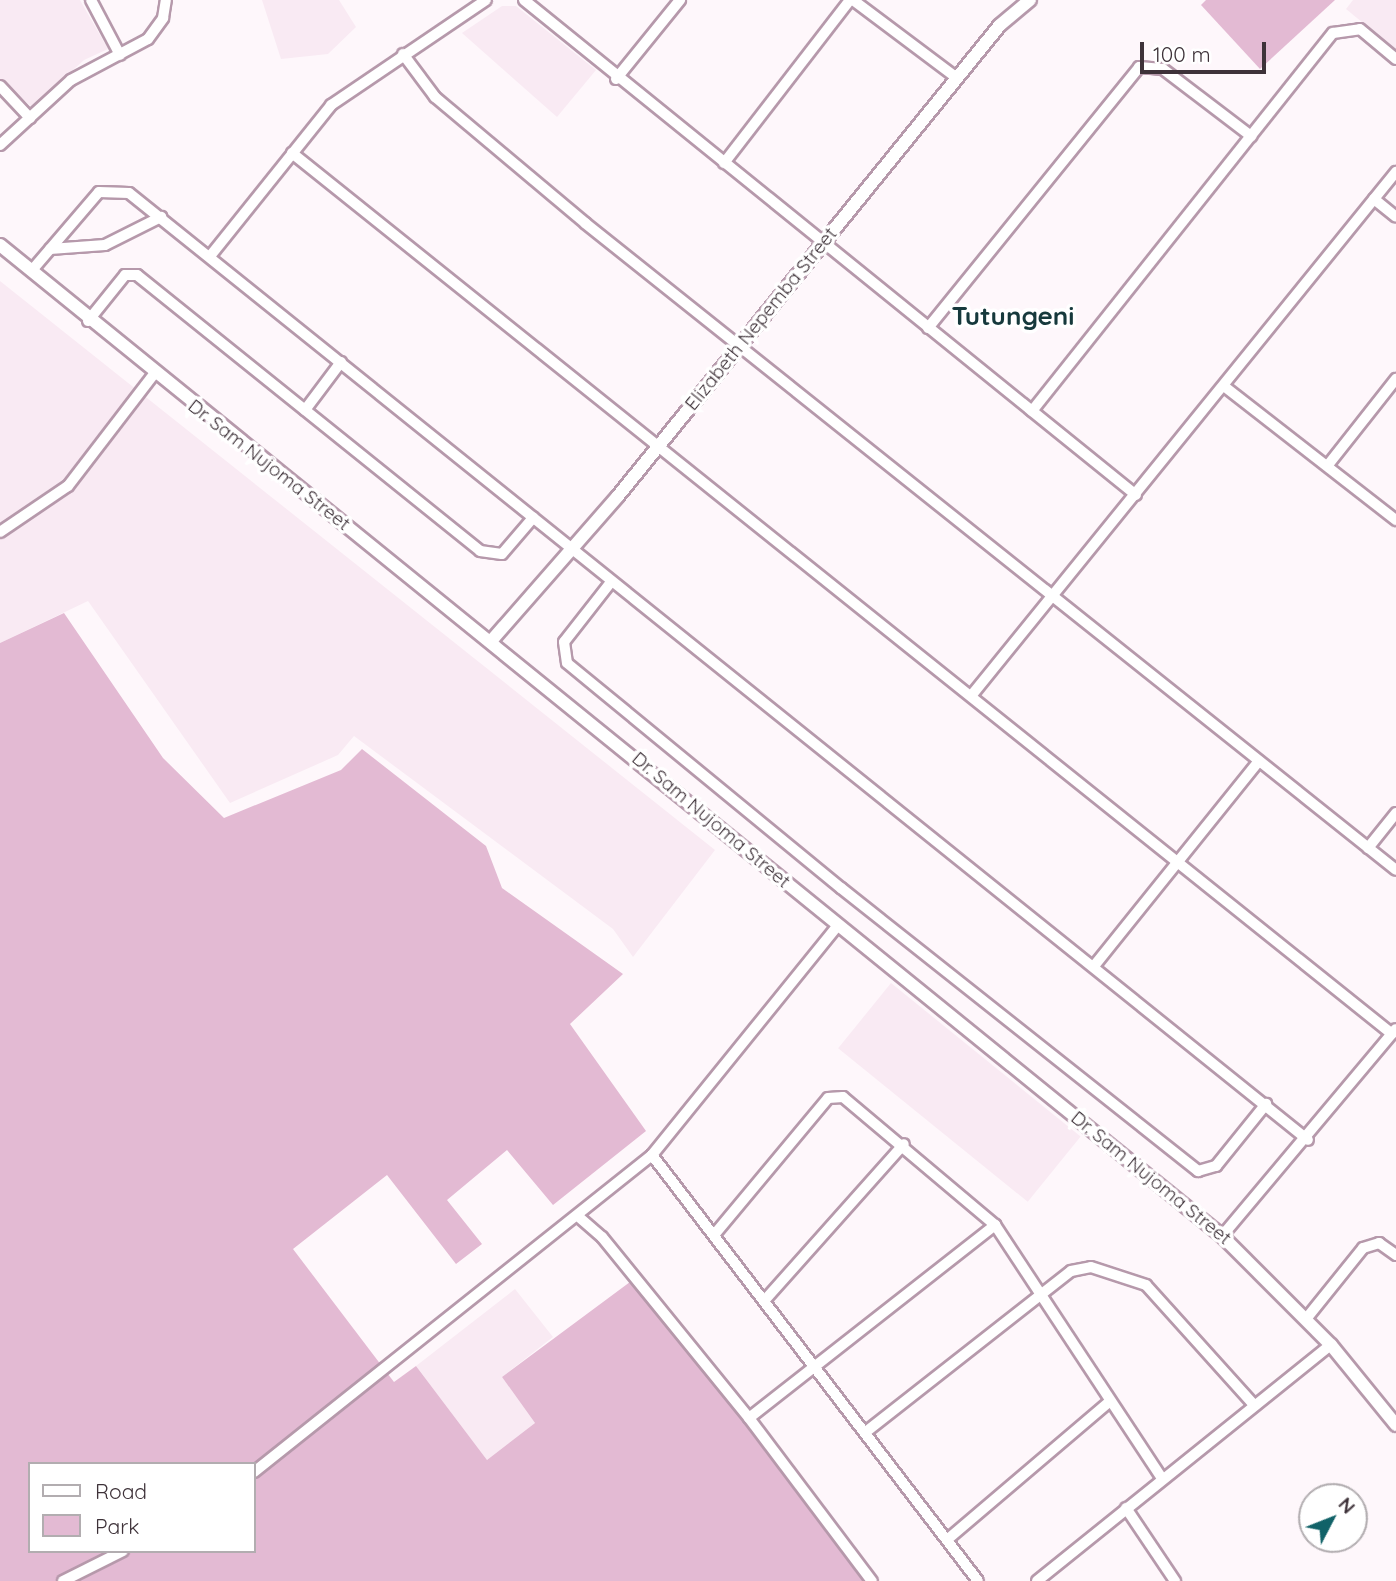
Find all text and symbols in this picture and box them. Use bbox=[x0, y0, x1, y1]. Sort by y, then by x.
scale bar bbox=[1144, 28, 1270, 72]
text: 100 m bbox=[1153, 41, 1211, 67]
street label: Elizabeth Nepemba Street bbox=[680, 223, 842, 415]
district label: Tutungeni bbox=[952, 300, 1074, 332]
street label: Dr. Sam Nujoma Street bbox=[183, 395, 355, 535]
street label: Dr. Sam Nujoma Street bbox=[627, 747, 795, 893]
street label: Dr. Sam Nujoma Street bbox=[1066, 1106, 1236, 1250]
legend bbox=[28, 1462, 256, 1553]
text: Road bbox=[95, 1478, 147, 1504]
north arrow bbox=[1298, 1483, 1368, 1553]
text: N bbox=[1334, 1492, 1361, 1519]
text: Park bbox=[95, 1513, 139, 1539]

